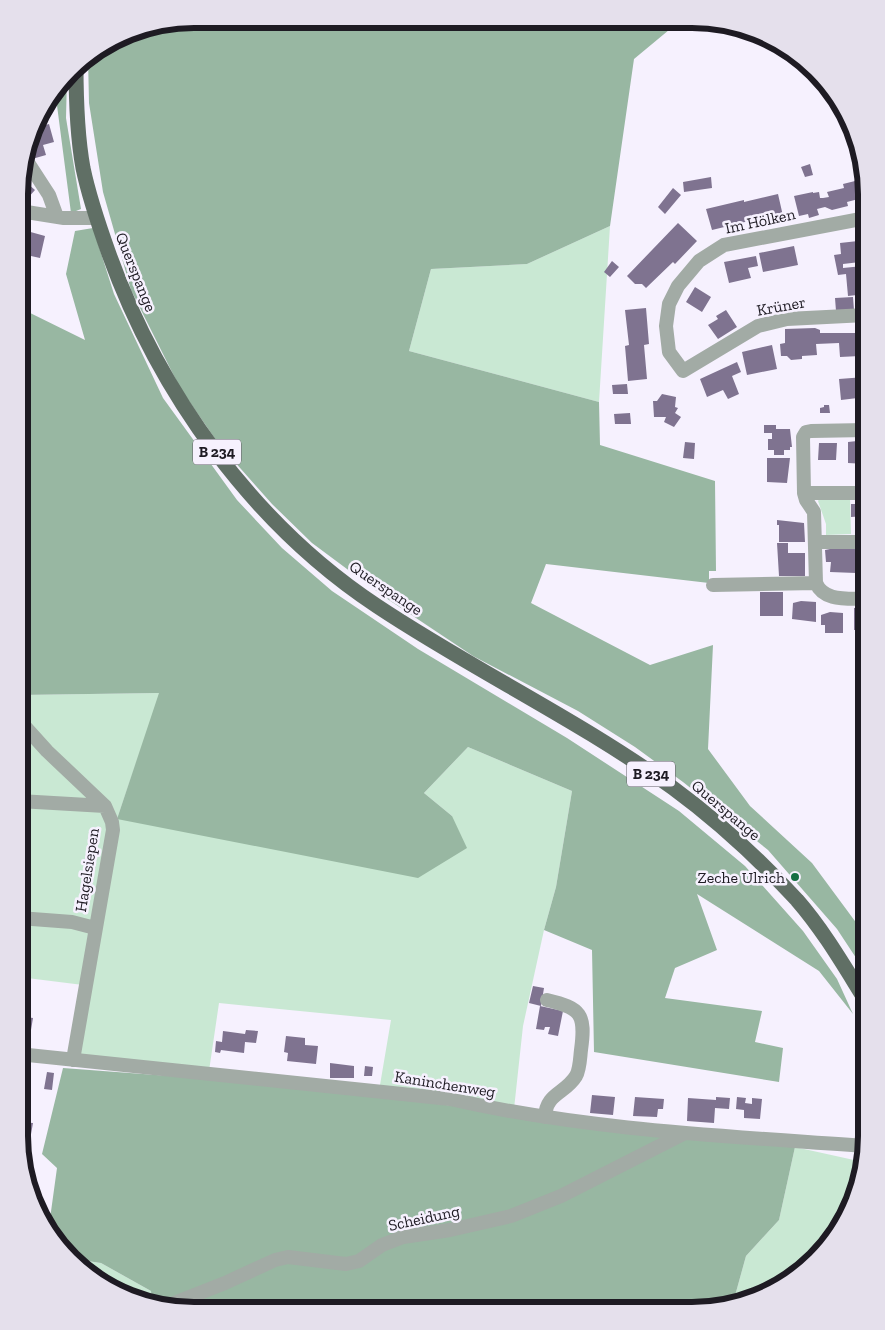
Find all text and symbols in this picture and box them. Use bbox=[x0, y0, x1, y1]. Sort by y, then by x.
street label: Im Hölken bbox=[723, 204, 798, 238]
street label: Querspange bbox=[111, 230, 161, 314]
street label: Krüner bbox=[755, 292, 807, 320]
road number: B 234 bbox=[193, 440, 241, 464]
street label: Querspange bbox=[346, 557, 426, 619]
road number: B 234 bbox=[627, 762, 675, 786]
street label: Querspange bbox=[688, 776, 764, 844]
street label: Hagelsiepen bbox=[71, 826, 103, 913]
place label: Zeche Ulrich bbox=[697, 868, 785, 887]
marker: Zeche Ulrich bbox=[789, 871, 801, 883]
street label: Kaninchenweg bbox=[393, 1067, 497, 1101]
street label: Scheidung bbox=[387, 1201, 462, 1235]

